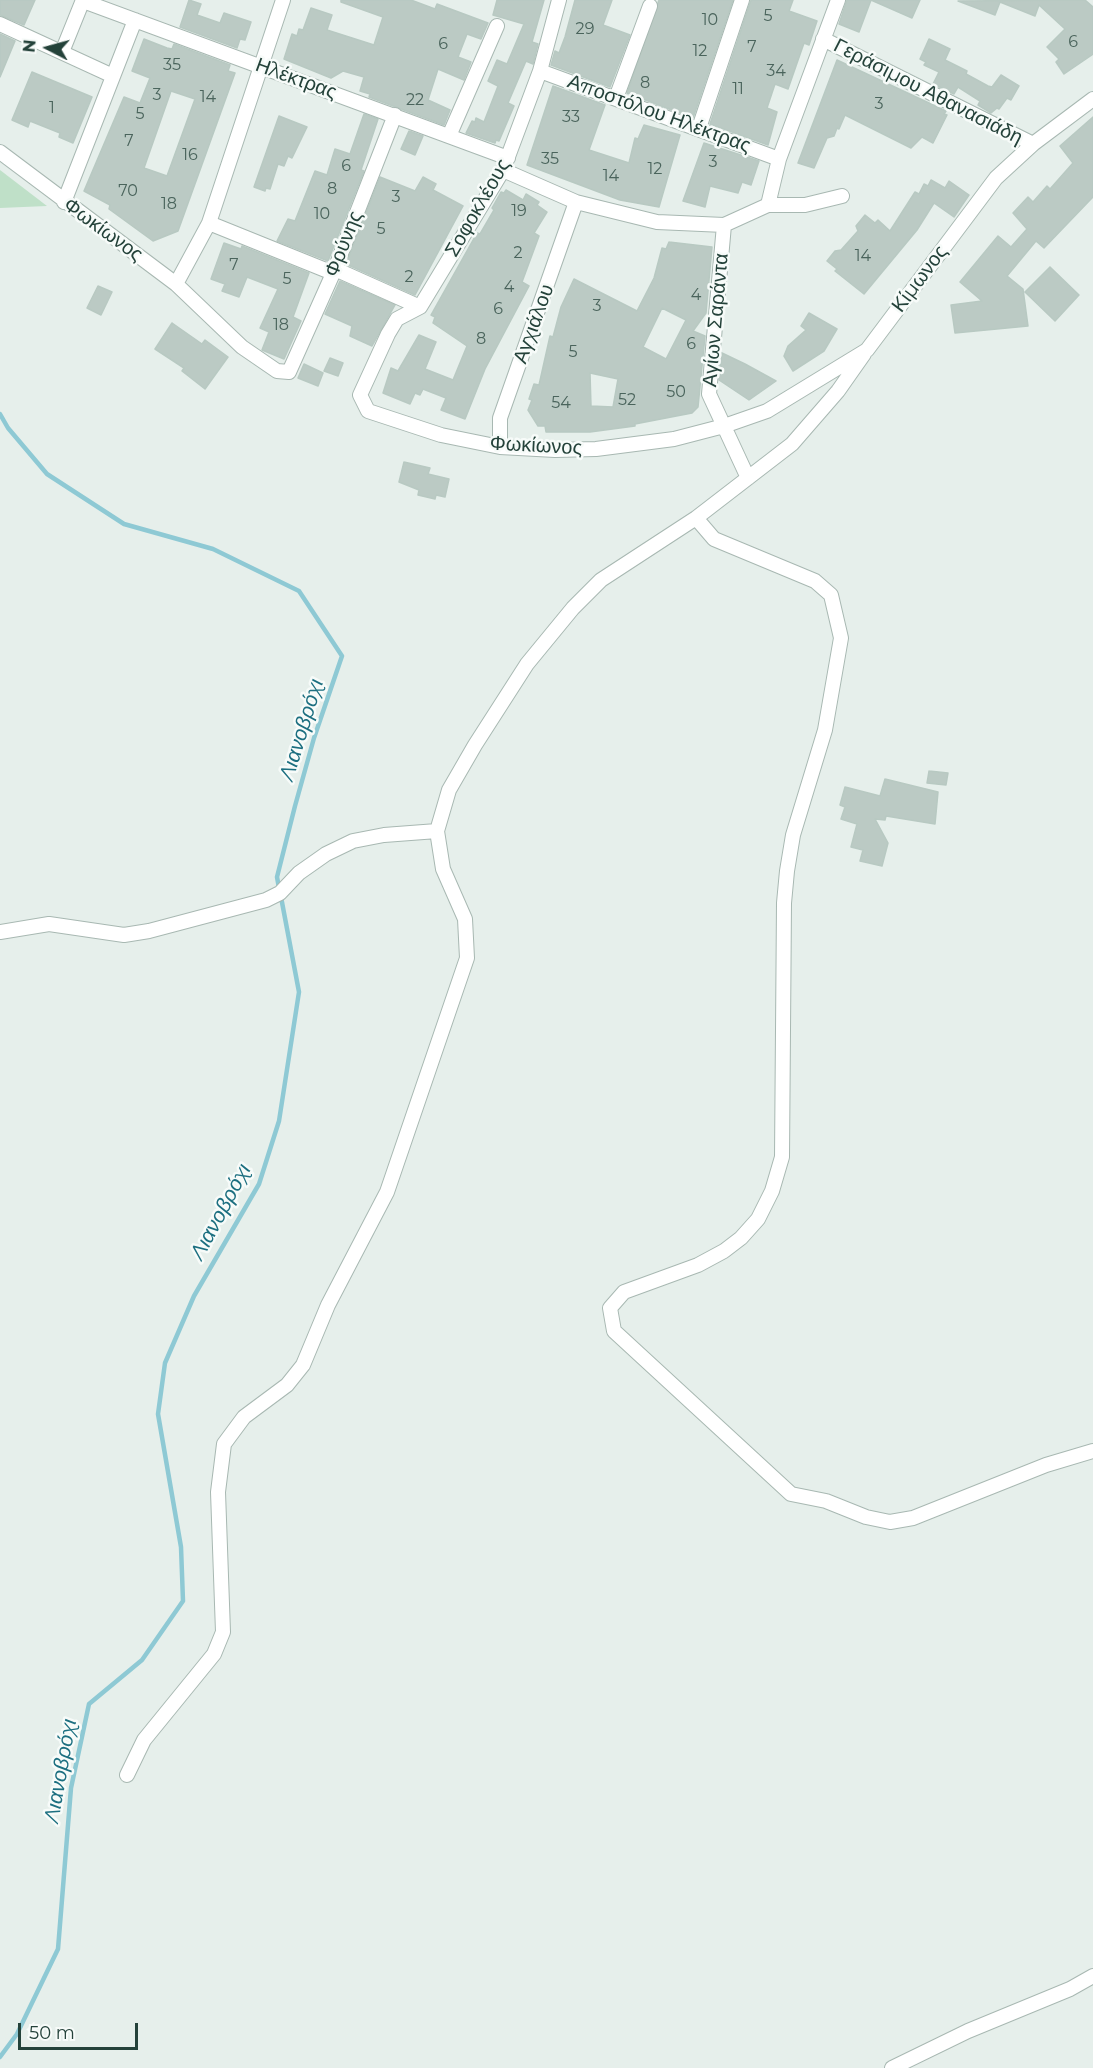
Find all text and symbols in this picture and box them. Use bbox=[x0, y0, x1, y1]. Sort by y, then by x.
house number: 5 bbox=[763, 6, 773, 26]
house number: 10 bbox=[702, 10, 718, 30]
north arrow bbox=[18, 18, 78, 78]
house number: 29 bbox=[576, 19, 594, 39]
house number: 6 bbox=[1068, 32, 1078, 52]
house number: 6 bbox=[438, 34, 448, 54]
street label: Γεράσιμου Αθανασιάδη bbox=[830, 34, 1026, 150]
house number: 7 bbox=[747, 37, 757, 57]
text: N bbox=[19, 39, 40, 53]
house number: 12 bbox=[693, 41, 707, 61]
street label: Ηλέκτρας bbox=[252, 53, 340, 105]
house number: 35 bbox=[163, 55, 181, 75]
house number: 34 bbox=[766, 61, 786, 81]
street label: Αποστόλου Ηλέκτρας bbox=[564, 70, 754, 158]
house number: 8 bbox=[640, 73, 650, 93]
house number: 11 bbox=[732, 79, 744, 99]
house number: 3 bbox=[152, 85, 162, 105]
house number: 14 bbox=[200, 87, 216, 107]
house number: 22 bbox=[406, 90, 424, 110]
house number: 3 bbox=[874, 94, 884, 114]
house number: 1 bbox=[49, 98, 55, 118]
house number: 5 bbox=[135, 104, 145, 124]
house number: 33 bbox=[562, 107, 580, 127]
house number: 7 bbox=[124, 131, 134, 151]
house number: 16 bbox=[182, 145, 198, 165]
house number: 35 bbox=[541, 149, 559, 169]
house number: 3 bbox=[708, 152, 718, 172]
street label: Σοφοκλέους bbox=[440, 155, 516, 261]
house number: 6 bbox=[341, 156, 351, 176]
house number: 12 bbox=[648, 159, 662, 179]
house number: 14 bbox=[603, 166, 619, 186]
house number: 8 bbox=[327, 179, 337, 199]
house number: 70 bbox=[118, 181, 138, 201]
house number: 3 bbox=[391, 187, 401, 207]
street label: Φωκίωνος bbox=[59, 193, 147, 267]
house number: 18 bbox=[161, 194, 177, 214]
house number: 19 bbox=[511, 201, 527, 221]
house number: 10 bbox=[314, 204, 330, 224]
street label: Φρύνης bbox=[320, 208, 368, 280]
house number: 5 bbox=[376, 219, 386, 239]
street label: Κίμωνος bbox=[887, 241, 953, 317]
house number: 2 bbox=[513, 243, 523, 263]
house number: 14 bbox=[855, 246, 871, 266]
street label: Αγίων Σαράντα bbox=[698, 252, 734, 388]
house number: 7 bbox=[229, 255, 239, 275]
house number: 2 bbox=[404, 267, 414, 287]
house number: 5 bbox=[282, 269, 292, 289]
house number: 4 bbox=[504, 277, 514, 297]
street label: Αγχιάλου bbox=[509, 281, 559, 367]
house number: 4 bbox=[691, 285, 701, 305]
house number: 3 bbox=[592, 296, 602, 316]
house number: 6 bbox=[493, 299, 503, 319]
house number: 18 bbox=[273, 315, 289, 335]
house number: 8 bbox=[476, 329, 486, 349]
house number: 6 bbox=[686, 334, 696, 354]
house number: 5 bbox=[568, 342, 578, 362]
house number: 50 bbox=[666, 382, 686, 402]
house number: 52 bbox=[618, 390, 636, 410]
house number: 54 bbox=[551, 393, 571, 413]
street label: Φωκίωνος bbox=[489, 432, 583, 460]
water label: Λιανοβρόχι bbox=[275, 676, 329, 784]
water label: Λιανοβρόχι bbox=[185, 1160, 257, 1264]
water label: Λιανοβρόχι bbox=[39, 1717, 83, 1825]
scale bar bbox=[21, 2011, 141, 2049]
text: 50 m bbox=[29, 2022, 75, 2044]

